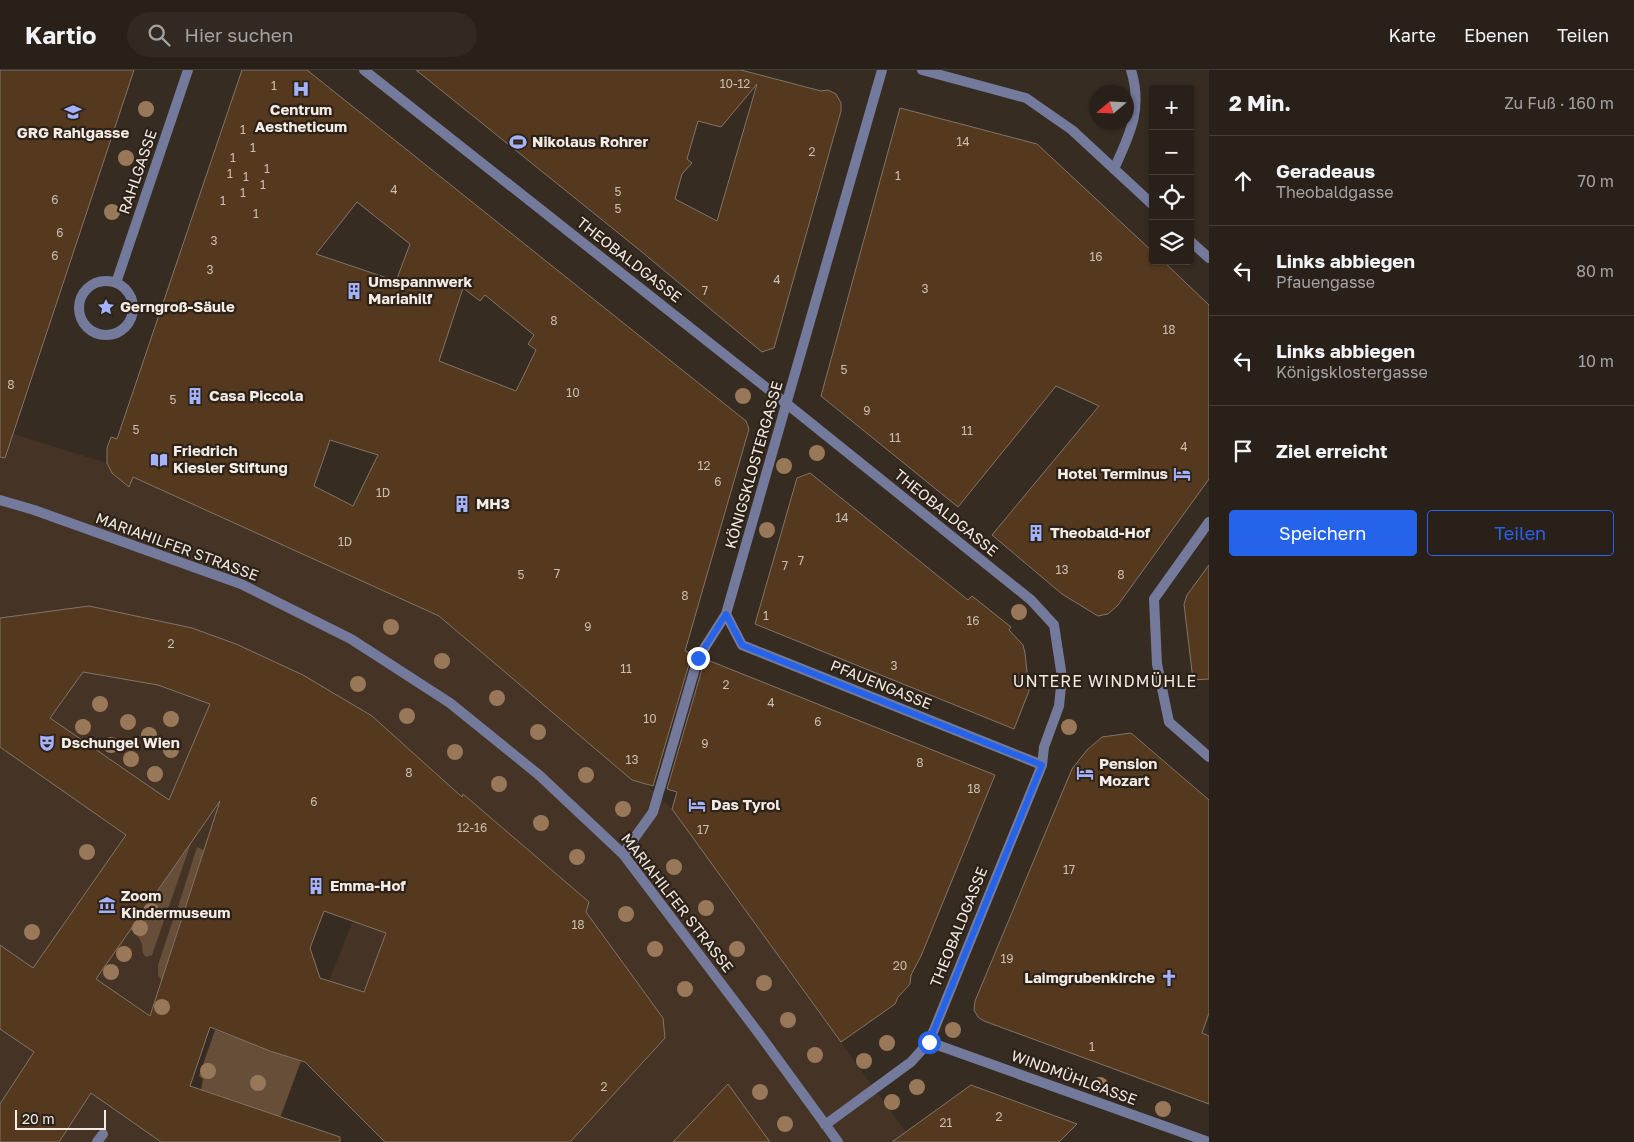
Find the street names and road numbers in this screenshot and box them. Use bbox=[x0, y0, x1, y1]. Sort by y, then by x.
street label: RAHLGASSE bbox=[114, 127, 160, 216]
street label: THEOBALDGASSE bbox=[574, 213, 686, 306]
street label: KÖNIGSKLOSTERGASSE bbox=[720, 379, 786, 551]
street label: THEOBALDGASSE bbox=[891, 465, 1002, 560]
street label: MARIAHILFER STRASSE bbox=[94, 508, 261, 584]
street label: PFAUENGASSE bbox=[828, 656, 935, 713]
street label: MARIAHILFER STRASSE bbox=[618, 829, 738, 976]
street label: THEOBALDGASSE bbox=[926, 864, 990, 989]
street label: WINDMÜHLGASSE bbox=[1009, 1046, 1140, 1108]

